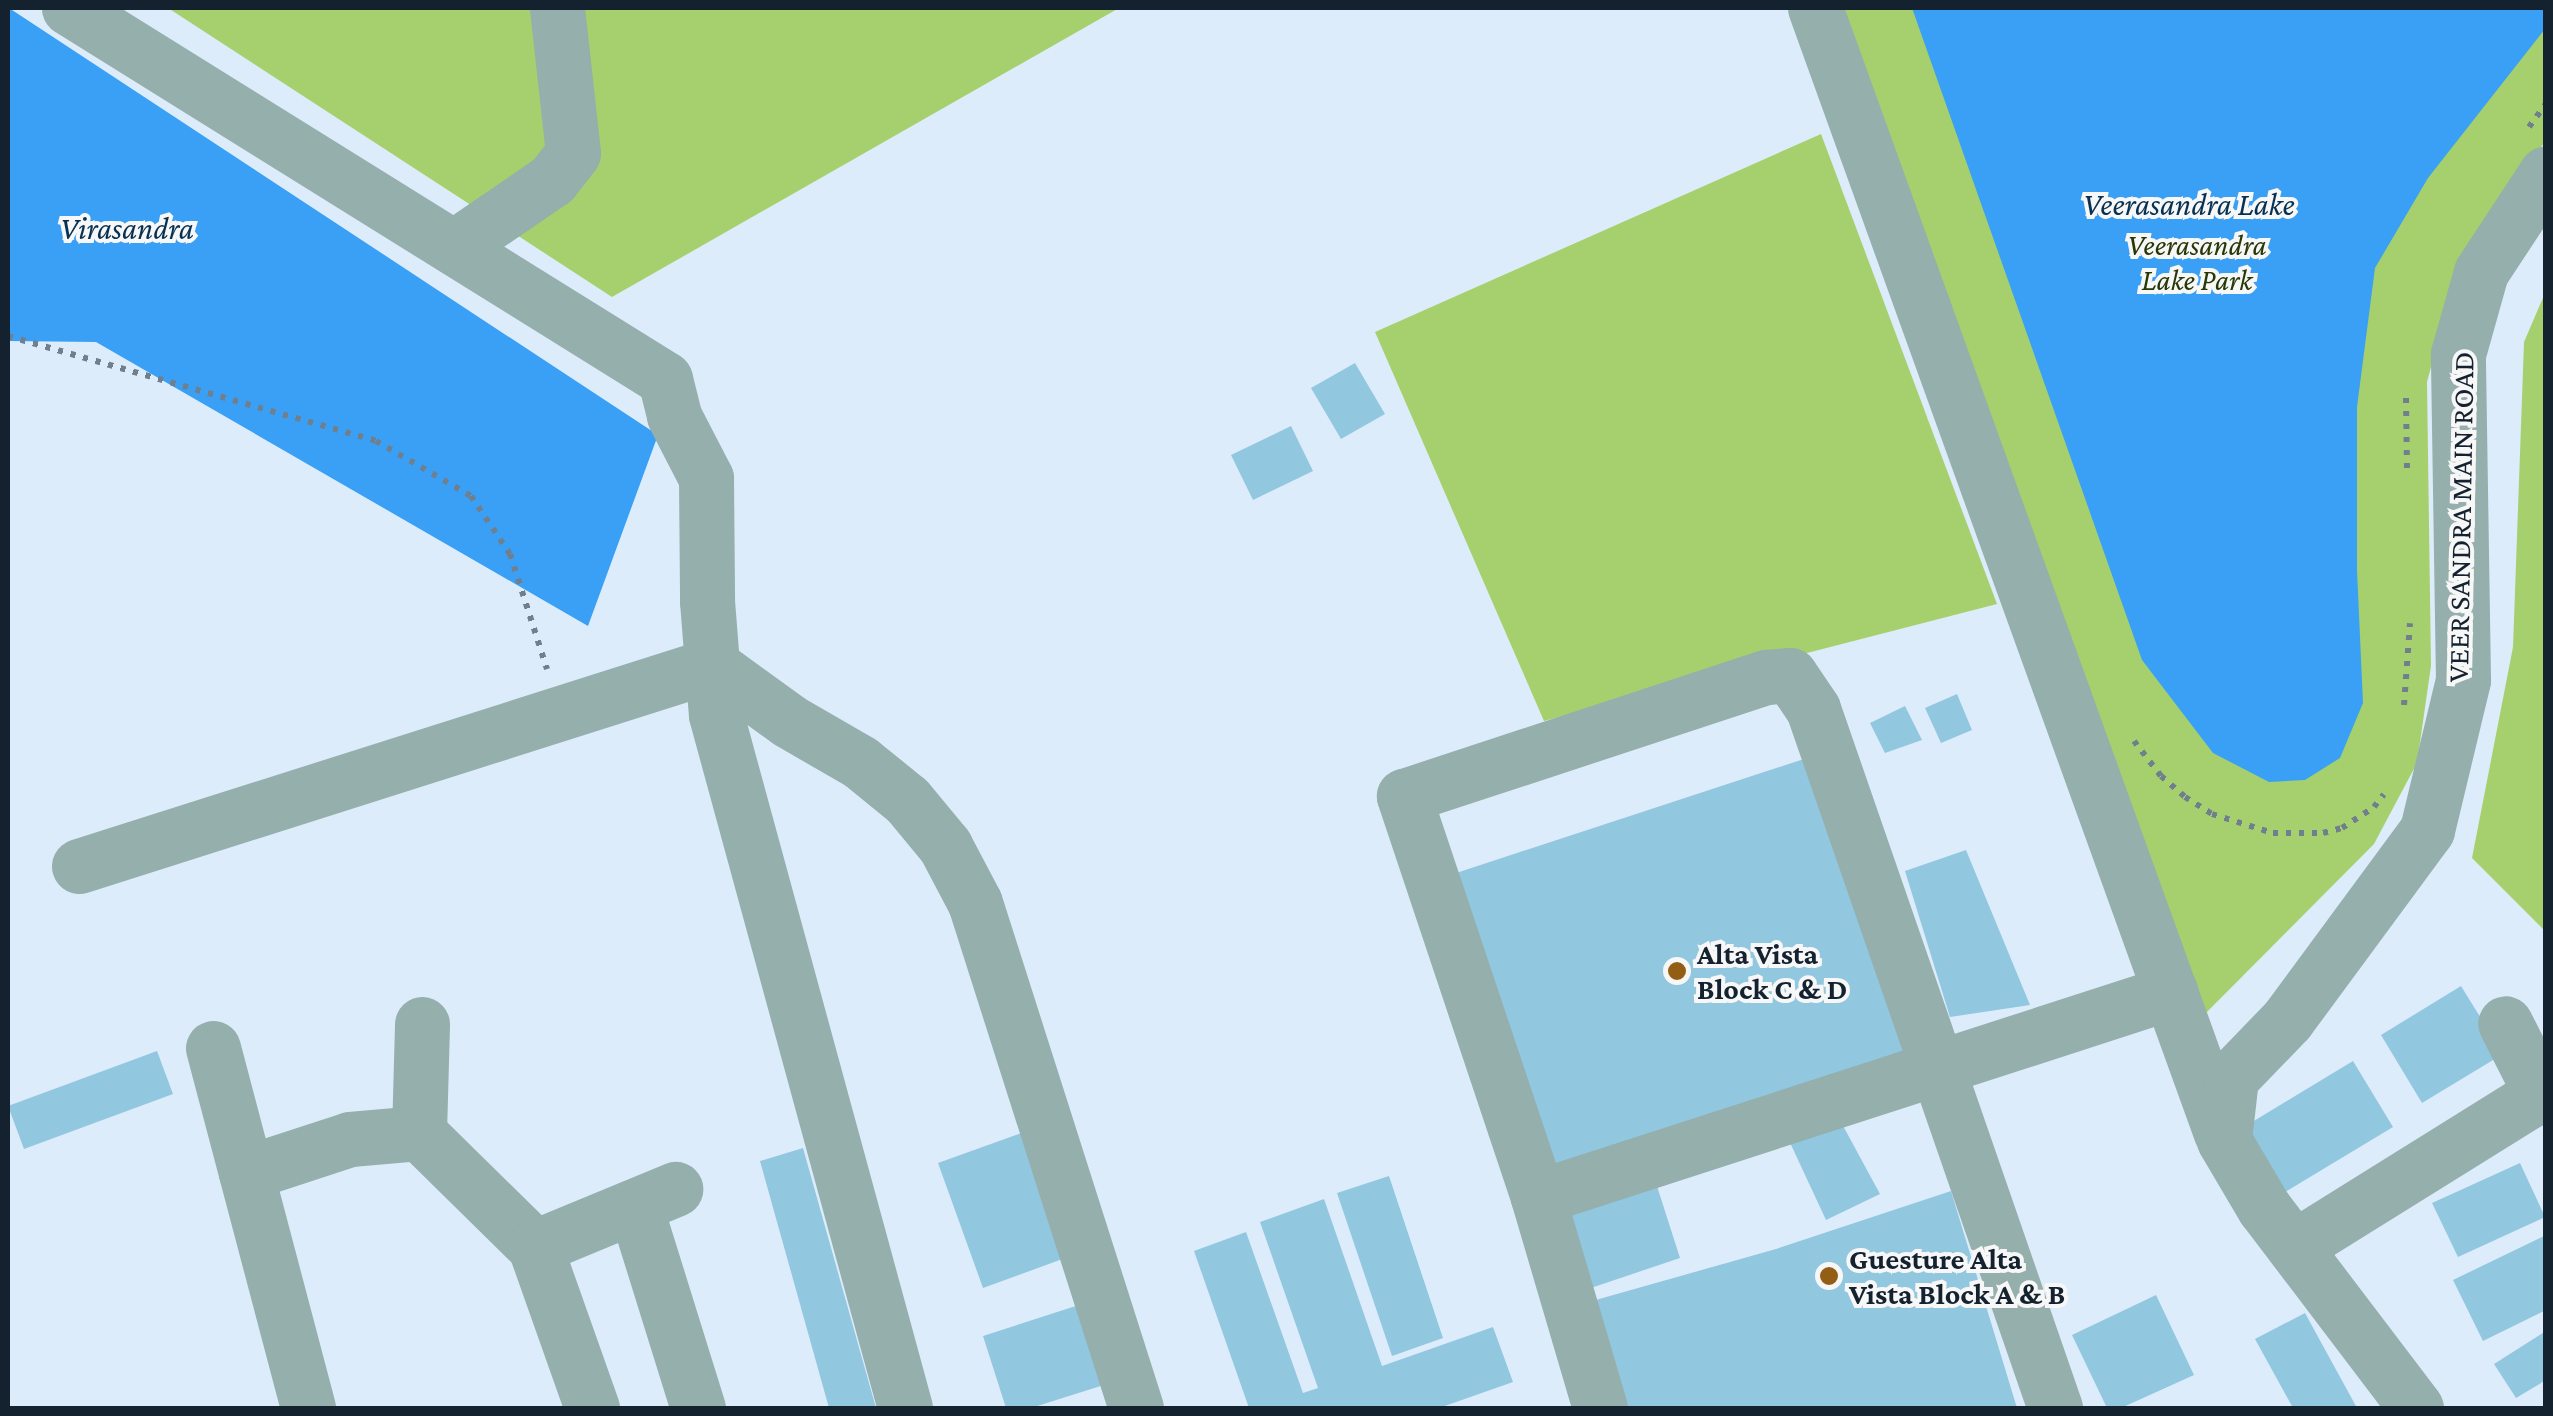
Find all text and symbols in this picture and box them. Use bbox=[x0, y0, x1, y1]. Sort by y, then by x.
water label: Veerasandra Lake bbox=[2083, 185, 2295, 223]
water label: Virasandra bbox=[60, 209, 194, 247]
park label: Veerasandra Lake Park bbox=[2127, 227, 2267, 298]
street label: VEER SANDRA MAIN ROAD bbox=[2440, 351, 2482, 683]
place label: Alta Vista Block C & D bbox=[1697, 936, 1848, 1006]
marker: Alta Vista Block C & D bbox=[1666, 960, 1688, 982]
place label: Guesture Alta Vista Block A & B bbox=[1849, 1241, 2065, 1312]
marker: Guesture Alta Vista Block A & B bbox=[1818, 1265, 1840, 1287]

